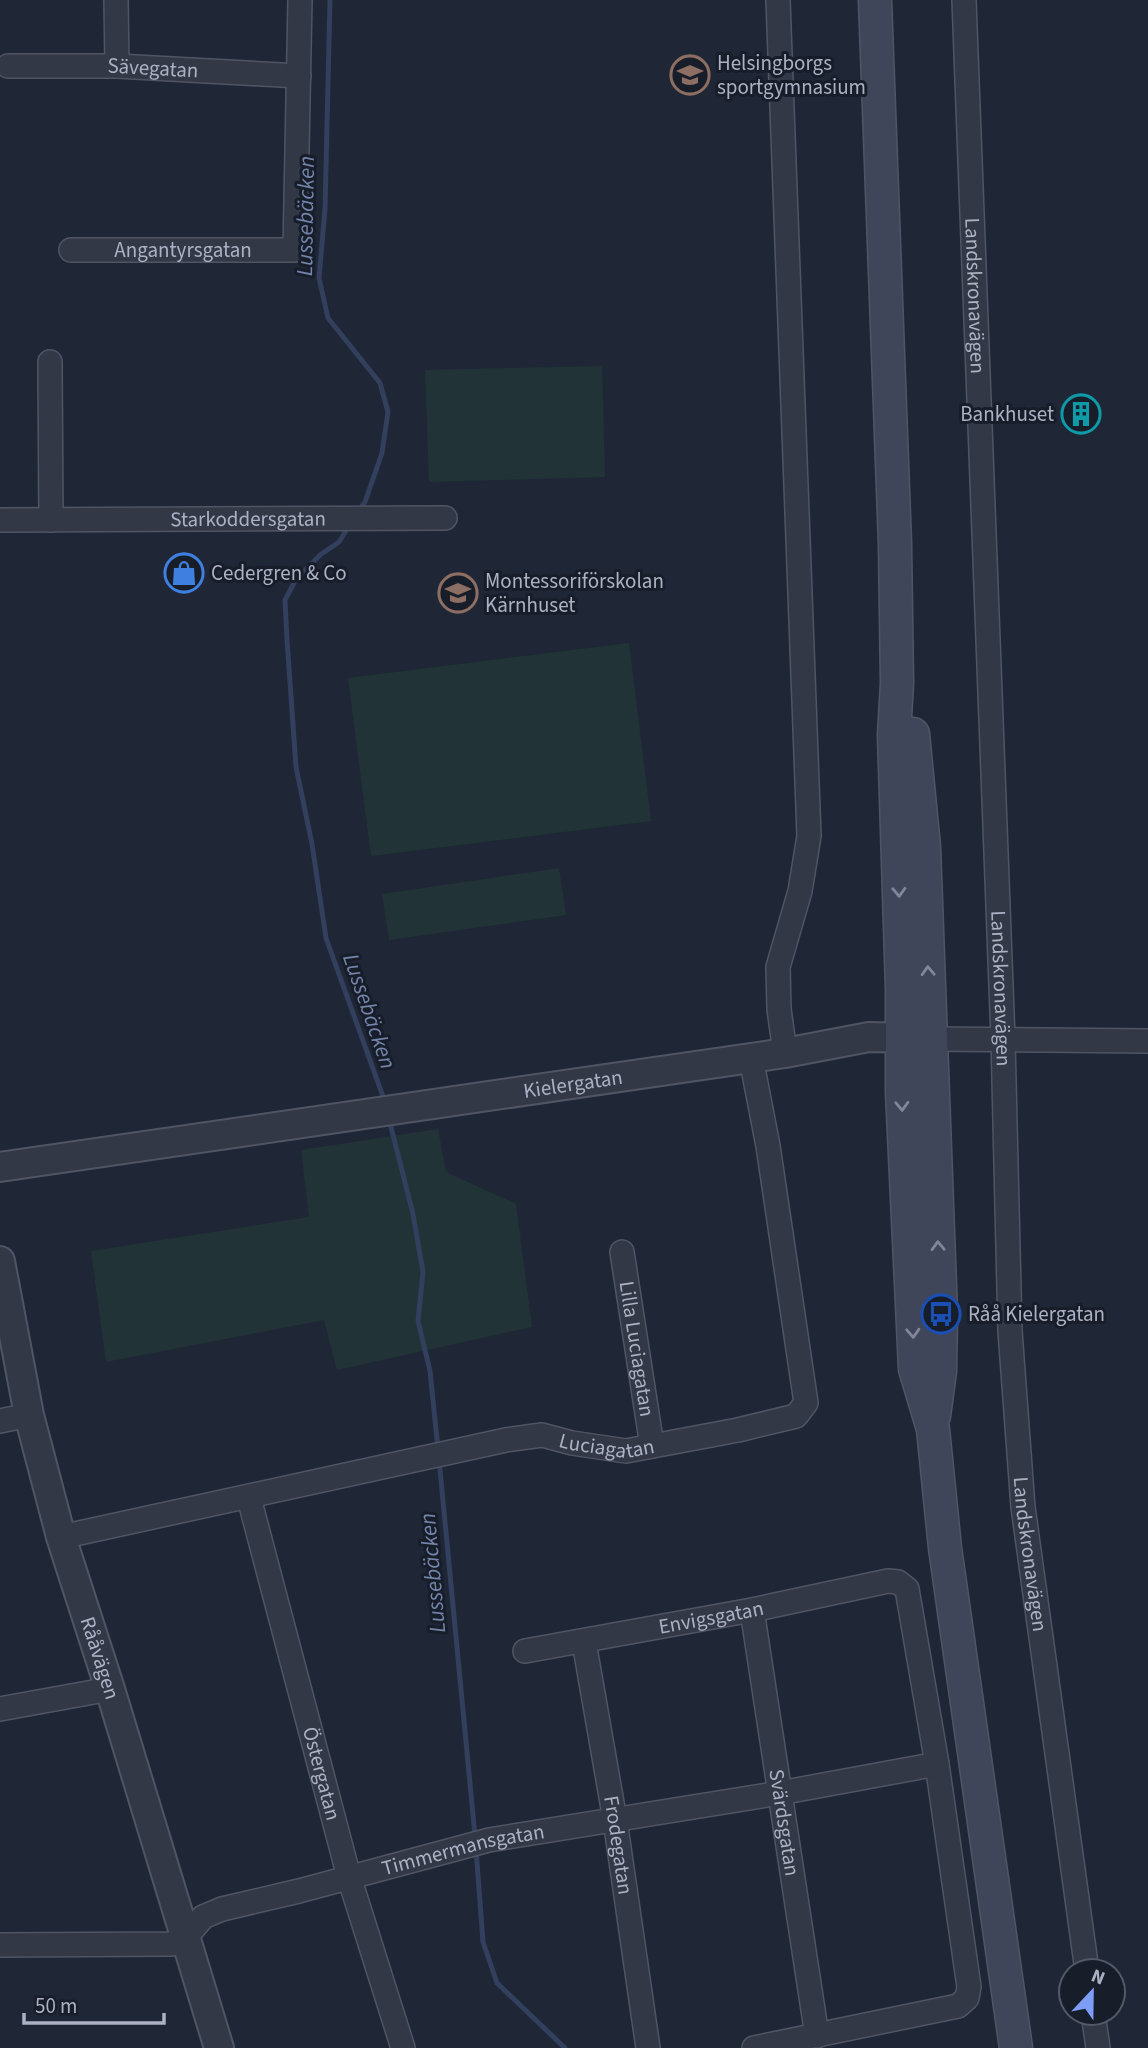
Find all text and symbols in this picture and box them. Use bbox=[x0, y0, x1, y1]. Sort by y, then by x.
place label: Helsingborgs sportgymnasium bbox=[717, 48, 866, 102]
street label: Sävegatan bbox=[107, 51, 199, 85]
school or university icon: Helsingborgs sportgymnasium bbox=[669, 54, 711, 96]
water label: Lussebäcken bbox=[288, 156, 323, 276]
street label: Landskronavägen bbox=[957, 217, 993, 374]
street label: Angantyrsgatan bbox=[114, 235, 252, 265]
building icon: Bankhuset bbox=[1060, 393, 1102, 435]
place label: Bankhuset bbox=[960, 399, 1054, 429]
street label: Starkoddersgatan bbox=[170, 504, 326, 534]
shop icon: Cedergren & Co bbox=[163, 552, 205, 594]
place label: Cedergren & Co bbox=[211, 558, 347, 588]
place label: Montessoriförskolan Kärnhuset bbox=[485, 566, 664, 620]
school or university icon: Montessoriförskolan Kärnhuset bbox=[437, 572, 479, 614]
one-way arrow bbox=[891, 887, 906, 898]
street label: Landskronavägen bbox=[983, 910, 1019, 1067]
water label: Lussebäcken bbox=[334, 949, 405, 1073]
one-way arrow bbox=[920, 965, 936, 975]
street label: Kielergatan bbox=[521, 1062, 625, 1106]
one-way arrow bbox=[895, 1100, 910, 1111]
one-way arrow bbox=[931, 1240, 946, 1251]
street label: Lilla Luciagatan bbox=[612, 1279, 662, 1419]
bus stop icon: Råå Kielergatan bbox=[920, 1293, 962, 1335]
place label: Råå Kielergatan bbox=[968, 1299, 1105, 1329]
one-way arrow bbox=[905, 1328, 920, 1339]
street label: Luciagatan bbox=[556, 1425, 657, 1466]
street label: Landskronavägen bbox=[1006, 1476, 1055, 1634]
water label: Lussebäcken bbox=[411, 1512, 454, 1634]
street label: Envigsgatan bbox=[656, 1593, 766, 1642]
street label: Rååvägen bbox=[73, 1613, 127, 1703]
street label: Östergatan bbox=[295, 1723, 348, 1824]
street label: Svärdsgatan bbox=[761, 1767, 807, 1878]
street label: Frodegatan bbox=[596, 1793, 641, 1896]
street label: Timmermansgatan bbox=[378, 1816, 547, 1883]
north arrow bbox=[1057, 1957, 1127, 2027]
text: N bbox=[1087, 1963, 1109, 1993]
scale bar bbox=[24, 1982, 164, 2026]
text: 50 m bbox=[35, 1991, 77, 2021]

